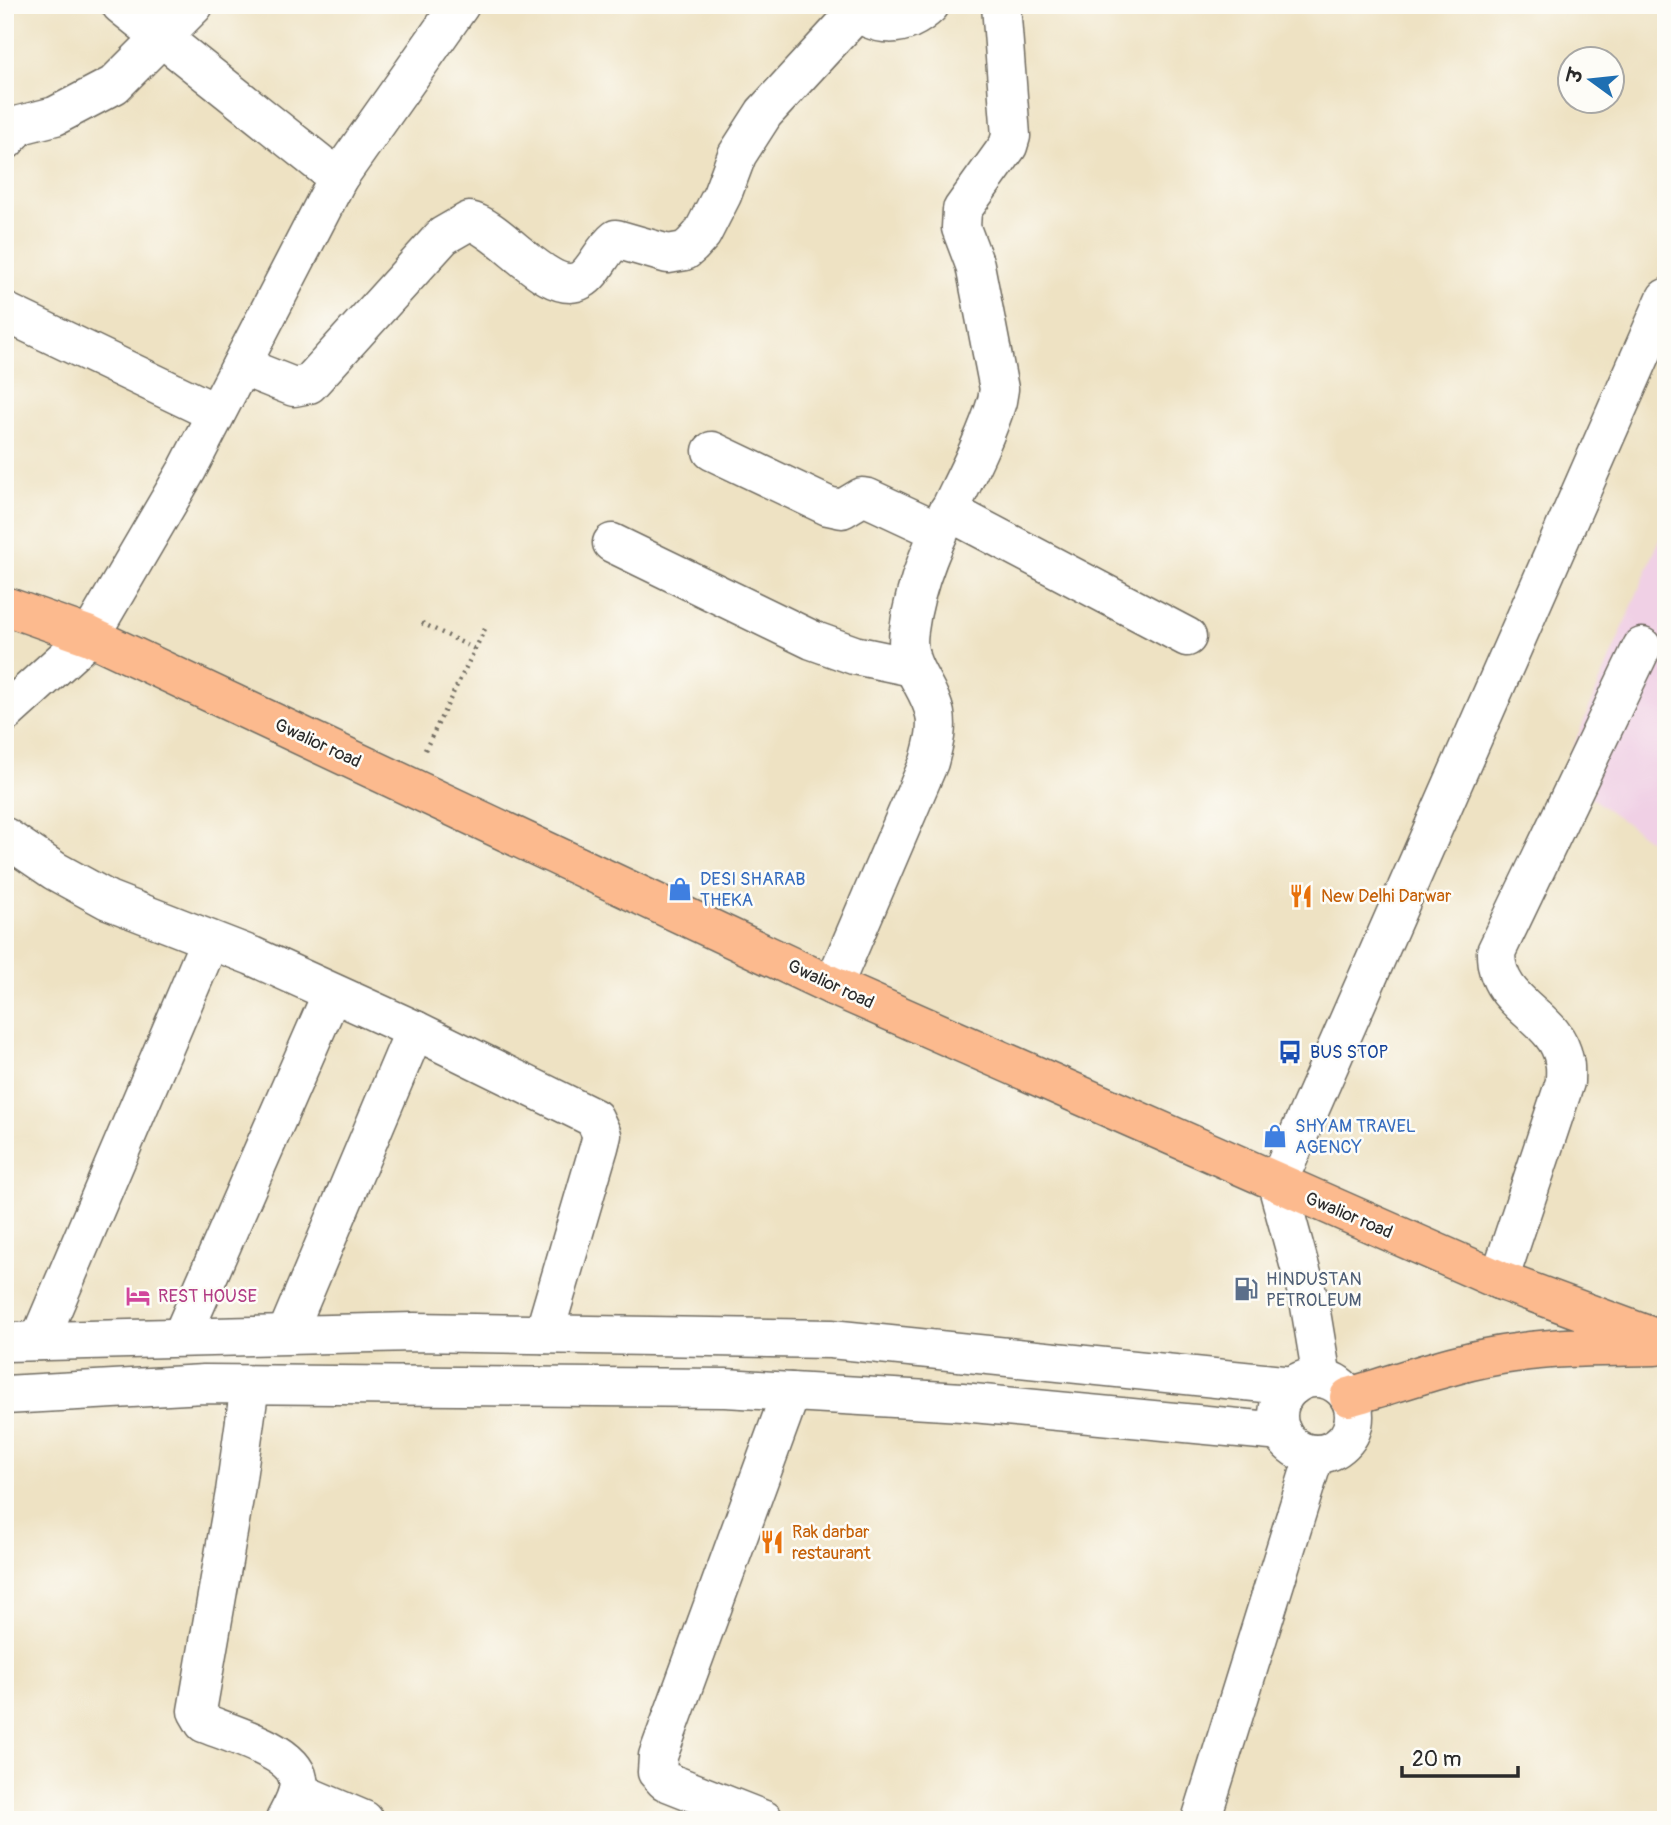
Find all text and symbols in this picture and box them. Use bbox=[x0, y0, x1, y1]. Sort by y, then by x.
north arrow bbox=[1556, 46, 1626, 116]
text: उ bbox=[1562, 64, 1589, 87]
street label: Gwalior road bbox=[271, 713, 365, 774]
place label: DESI SHARAB THEKA bbox=[700, 868, 805, 912]
shop icon: DESI SHARAB THEKA bbox=[666, 875, 694, 903]
restaurant icon: New Delhi Darwar bbox=[1287, 882, 1315, 910]
place label: New Delhi Darwar bbox=[1321, 885, 1452, 908]
street label: Gwalior road bbox=[784, 954, 878, 1015]
bus stop icon: BUS STOP bbox=[1276, 1038, 1304, 1066]
place label: BUS STOP bbox=[1310, 1041, 1388, 1064]
place label: SHYAM TRAVEL AGENCY bbox=[1295, 1115, 1416, 1159]
shop icon: SHYAM TRAVEL AGENCY bbox=[1261, 1122, 1289, 1150]
street label: Gwalior road bbox=[1302, 1187, 1396, 1244]
place label: HINDUSTAN PETROLEUM bbox=[1266, 1268, 1362, 1312]
fuel station icon: HINDUSTAN PETROLEUM bbox=[1232, 1275, 1260, 1303]
hotel icon: REST HOUSE bbox=[124, 1282, 152, 1310]
place label: REST HOUSE bbox=[158, 1285, 257, 1308]
place label: Rak darbar restaurant bbox=[792, 1521, 872, 1565]
restaurant icon: Rak darbar restaurant bbox=[758, 1528, 786, 1556]
scale bar bbox=[1402, 1734, 1517, 1778]
text: 20 m bbox=[1412, 1746, 1461, 1773]

